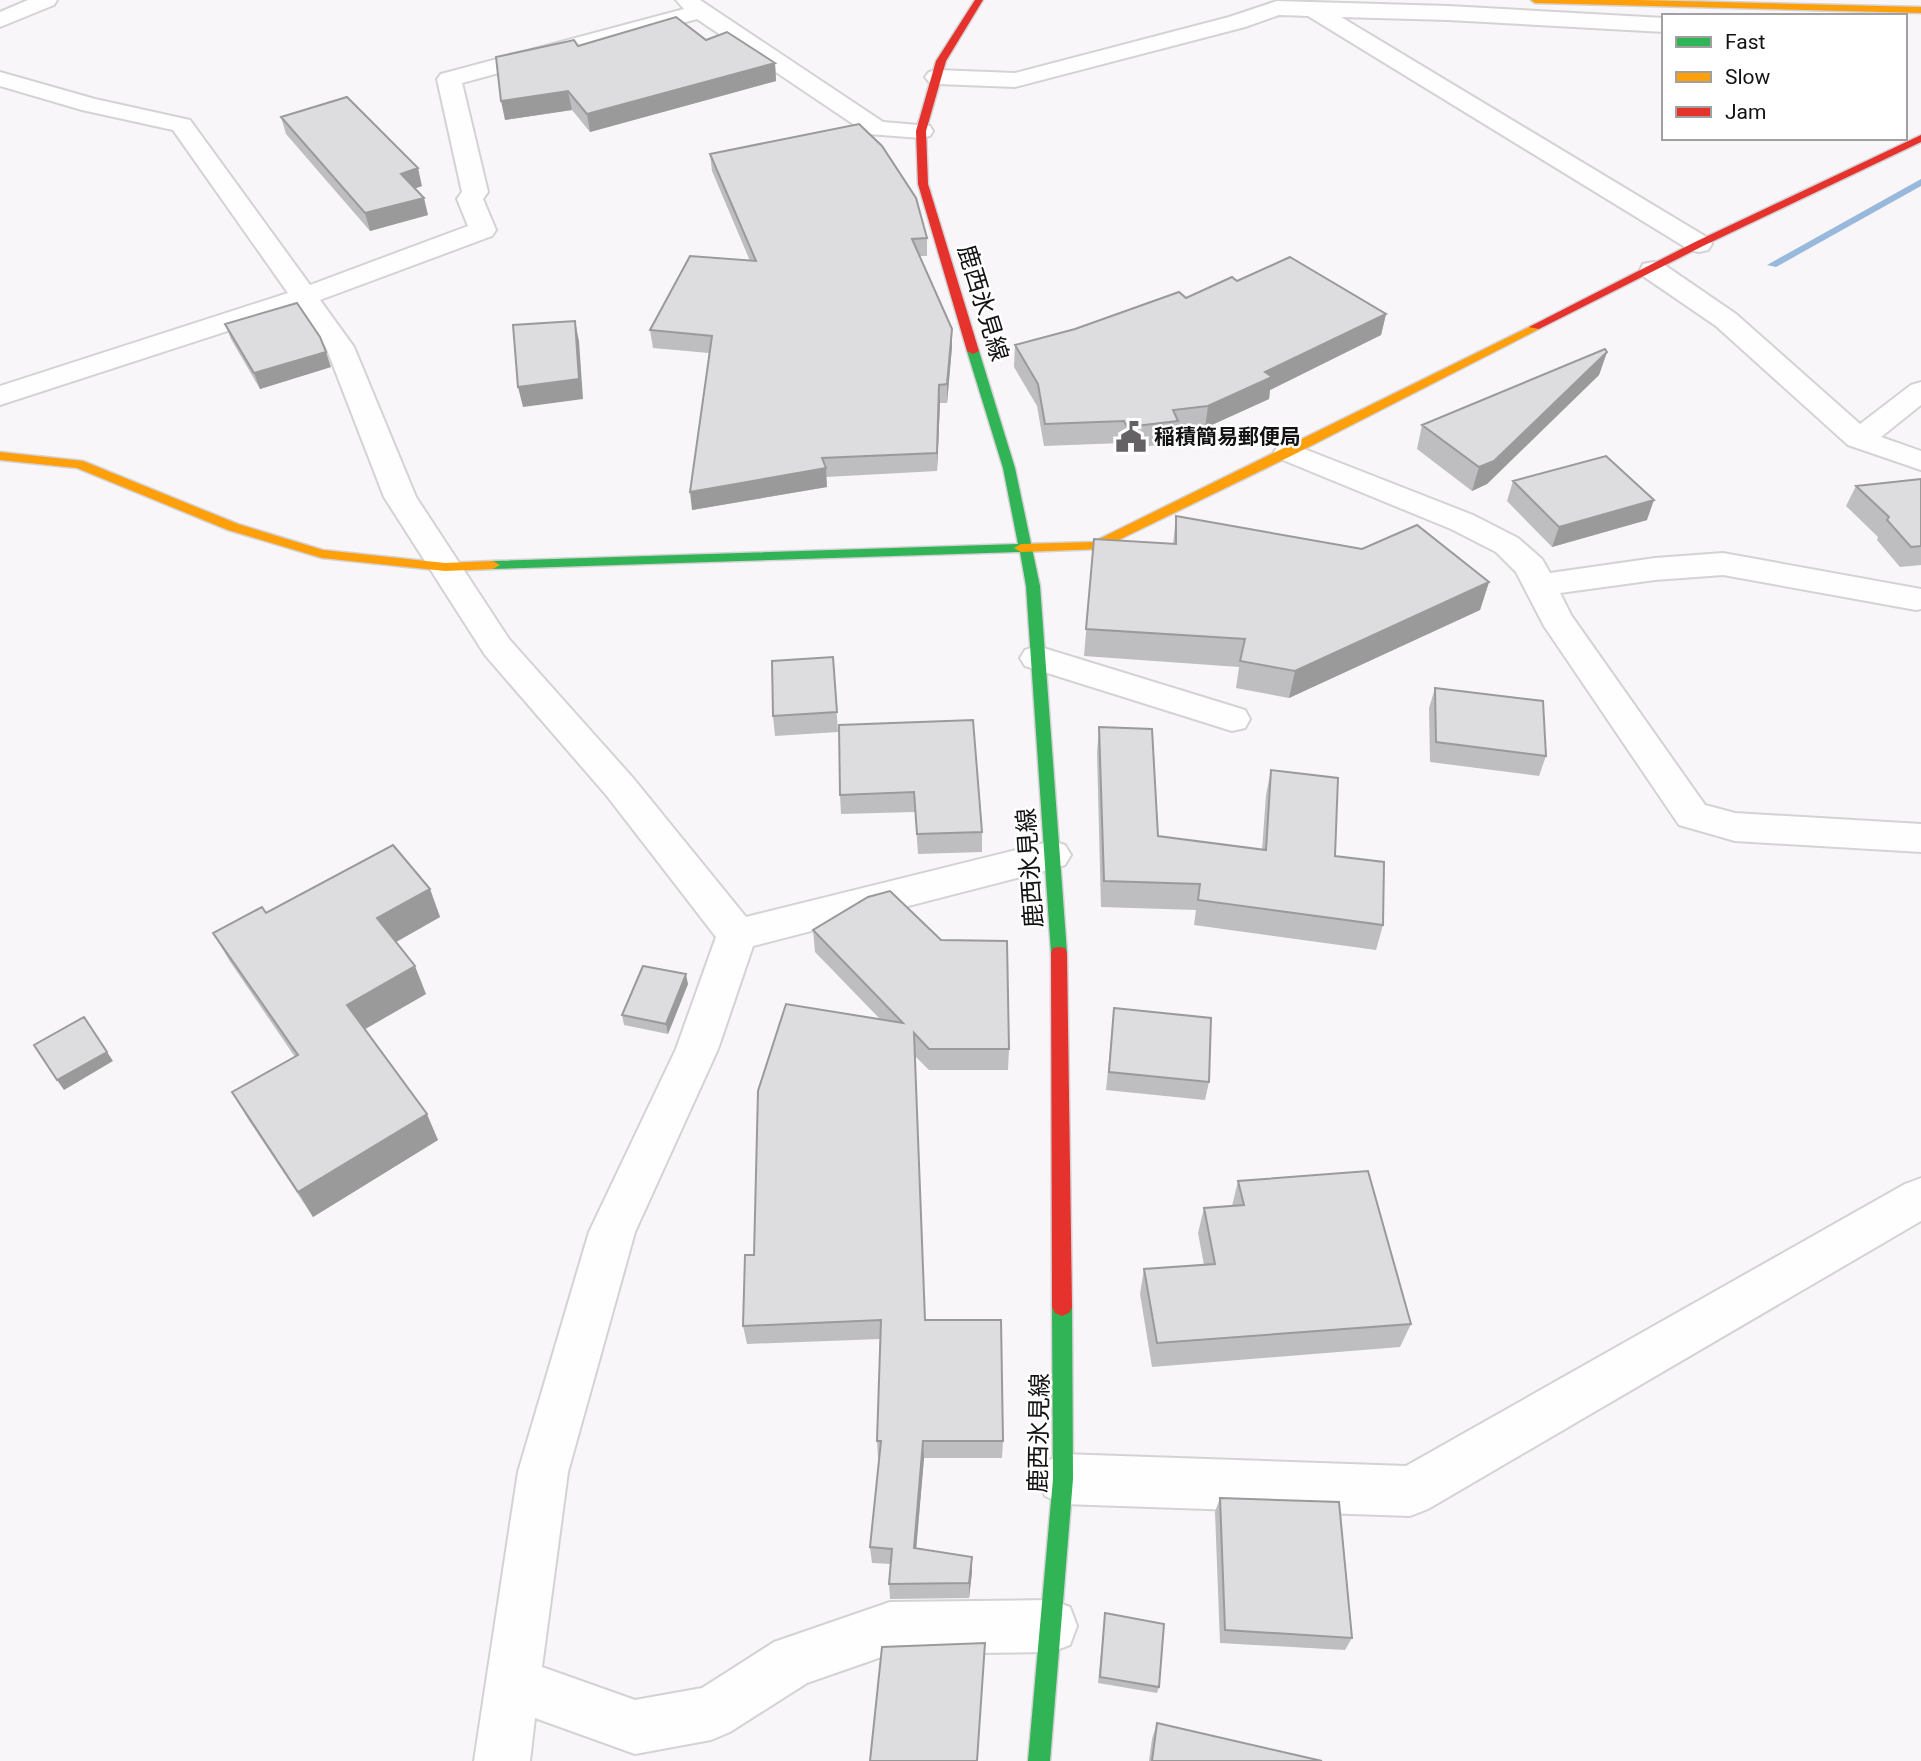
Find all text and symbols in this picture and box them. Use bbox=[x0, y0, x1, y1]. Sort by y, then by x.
legend bbox=[1662, 14, 1907, 140]
text: Fast bbox=[1725, 30, 1766, 54]
text: Slow bbox=[1725, 65, 1771, 89]
text: Jam bbox=[1725, 100, 1766, 124]
street label: 鹿西氷見線 bbox=[952, 242, 1014, 364]
public building icon: 稲積簡易郵便局 bbox=[1114, 420, 1148, 454]
place label: 稲積簡易郵便局 bbox=[1154, 425, 1301, 449]
street label: 鹿西氷見線 bbox=[1012, 807, 1048, 929]
street label: 鹿西氷見線 bbox=[1024, 1373, 1054, 1493]

